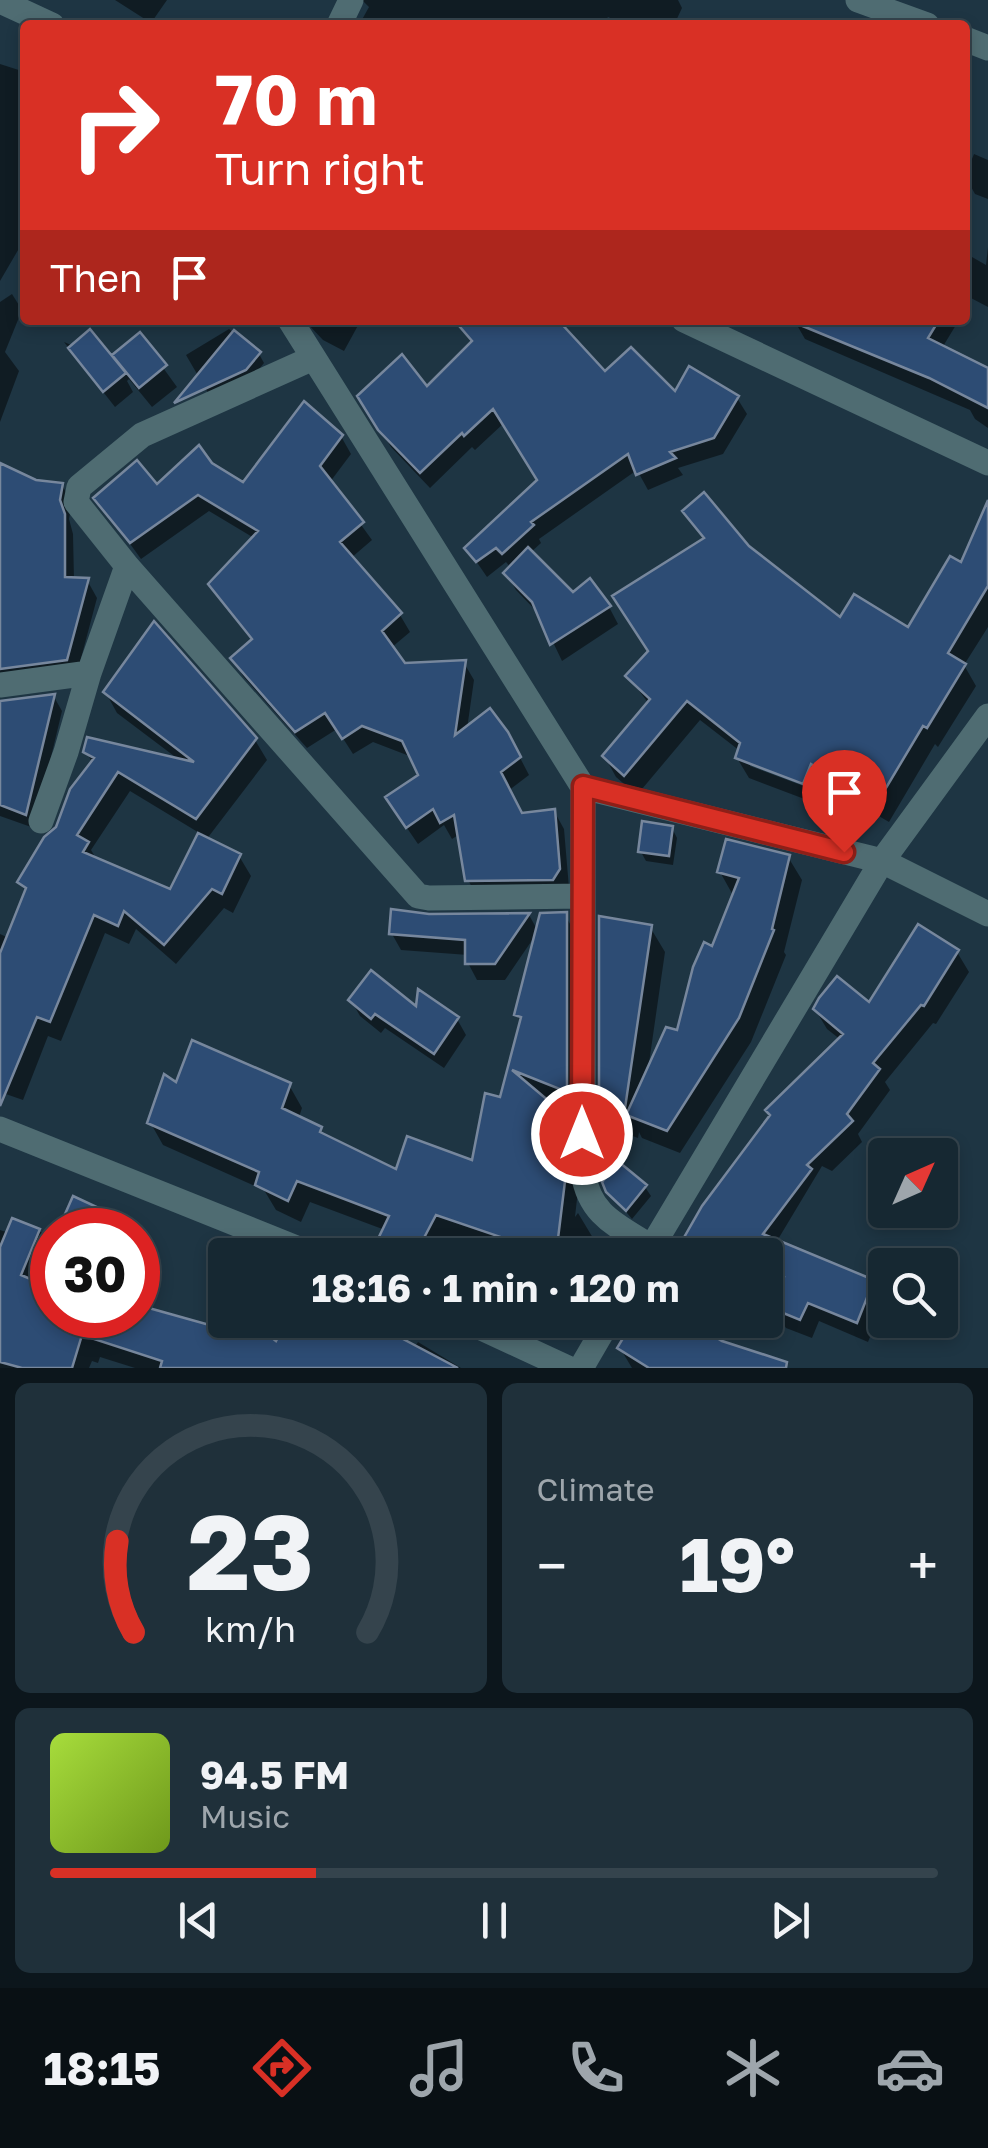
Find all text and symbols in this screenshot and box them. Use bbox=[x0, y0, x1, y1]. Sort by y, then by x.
text: 70 m bbox=[215, 56, 377, 140]
icon: right bbox=[50, 60, 180, 190]
text: Turn right bbox=[215, 141, 425, 195]
icon: arrive bbox=[162, 250, 217, 305]
text: Then bbox=[50, 255, 142, 300]
pin bbox=[802, 750, 887, 853]
icon: arrive bbox=[817, 765, 872, 820]
position arrow bbox=[530, 1082, 634, 1186]
north arrow bbox=[868, 1138, 958, 1228]
map controls bbox=[868, 1138, 958, 1338]
speed limit sign: 30 bbox=[30, 1208, 160, 1338]
button: search bbox=[868, 1248, 958, 1338]
text: 18:16 · 1 min · 120 m bbox=[312, 1265, 680, 1310]
text: Climate bbox=[537, 1470, 655, 1508]
text: 23 bbox=[187, 1488, 314, 1613]
text: 19° bbox=[679, 1518, 795, 1609]
text: − bbox=[537, 1532, 567, 1598]
text: + bbox=[908, 1532, 938, 1598]
text: km/h bbox=[205, 1607, 296, 1650]
text: 94.5 FM bbox=[200, 1752, 349, 1797]
text: Music bbox=[200, 1797, 290, 1835]
icon: previous bbox=[171, 1893, 226, 1948]
icon: pause bbox=[467, 1893, 522, 1948]
icon: next bbox=[763, 1893, 818, 1948]
icon: directions bbox=[247, 2033, 317, 2103]
icon: music bbox=[404, 2033, 474, 2103]
icon: phone bbox=[561, 2033, 631, 2103]
icon: climate bbox=[718, 2033, 788, 2103]
icon: car bbox=[875, 2033, 945, 2103]
text: 18:15 bbox=[43, 2041, 160, 2095]

